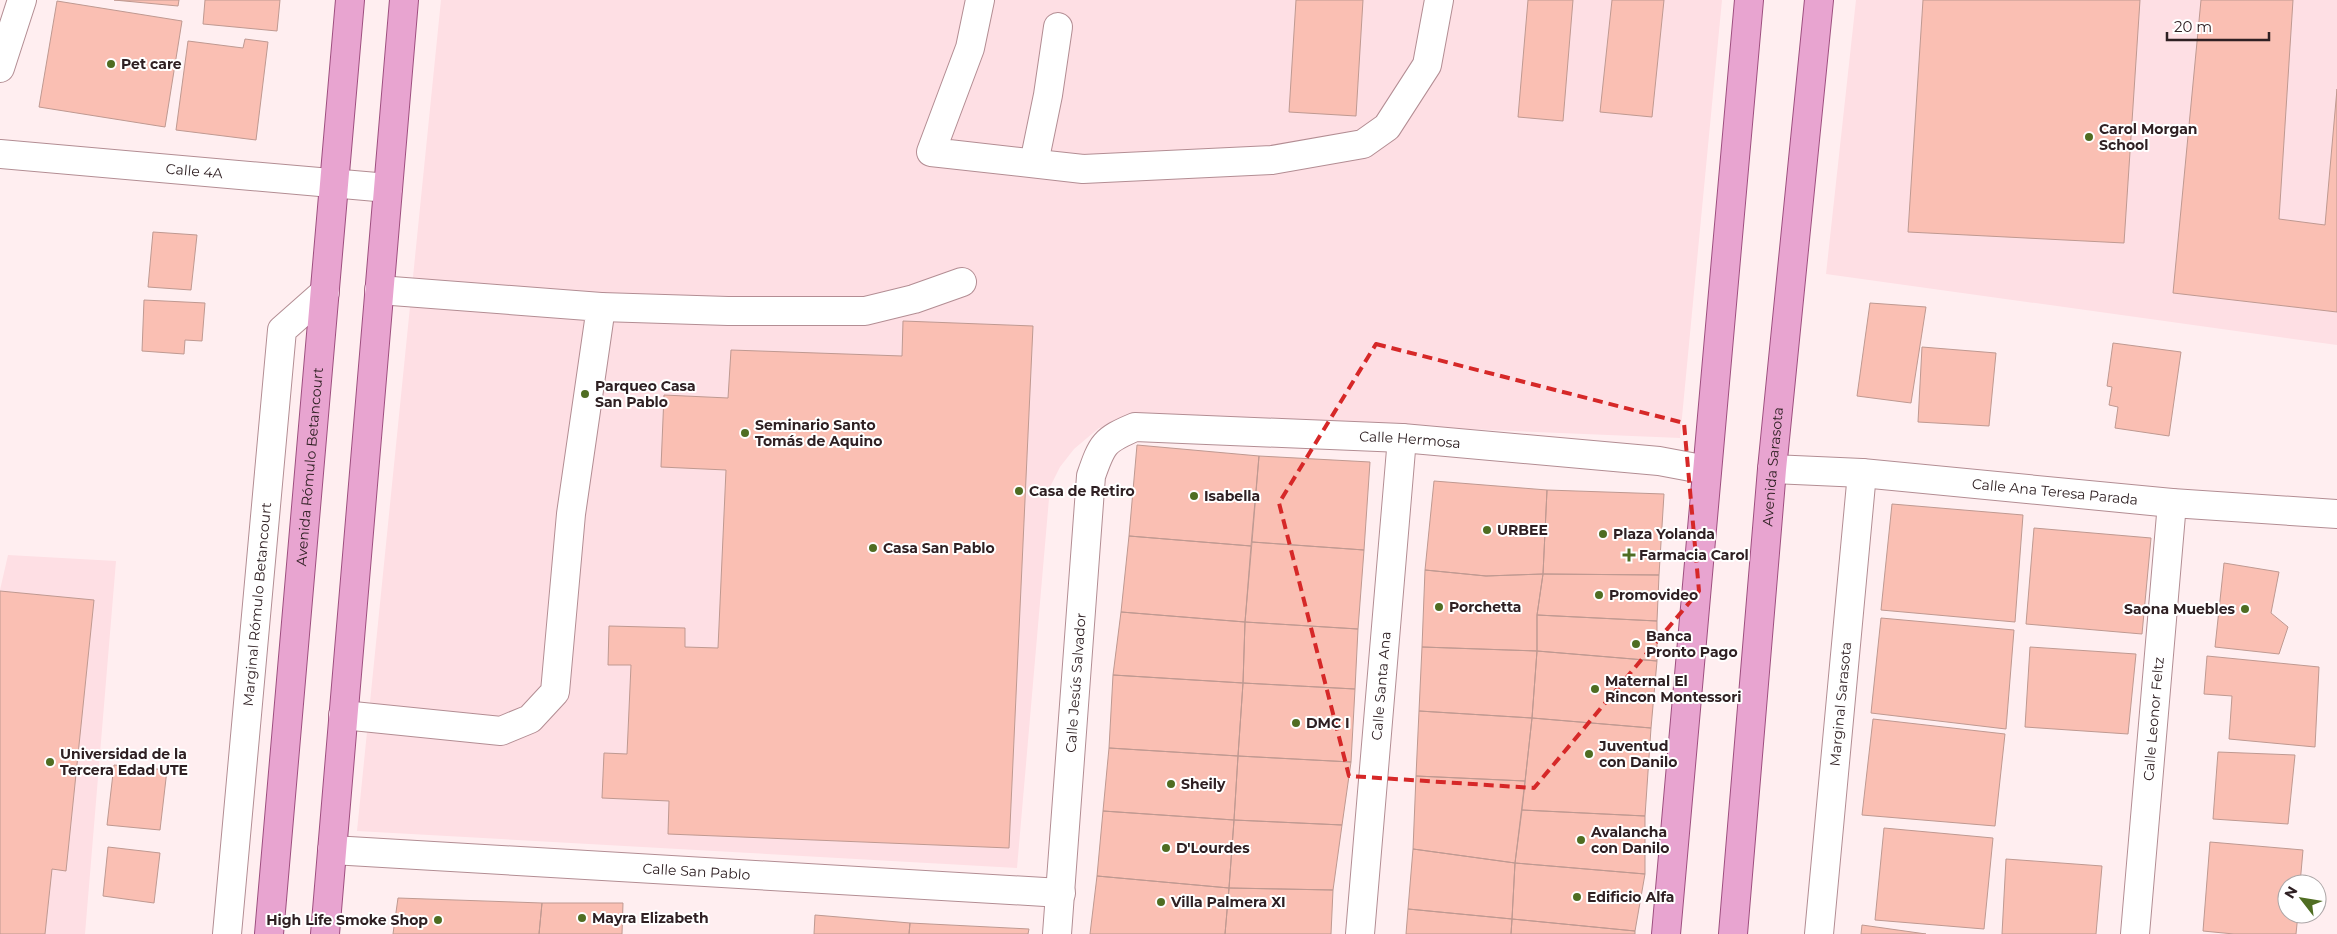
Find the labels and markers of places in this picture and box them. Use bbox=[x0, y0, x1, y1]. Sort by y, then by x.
place label: Pet care bbox=[121, 55, 182, 73]
marker: Pet care bbox=[105, 58, 117, 70]
place label: Carol Morgan School bbox=[2099, 120, 2198, 154]
marker: Carol Morgan School bbox=[2083, 131, 2095, 143]
place label: Parqueo Casa San Pablo bbox=[595, 377, 696, 411]
marker: Parqueo Casa San Pablo bbox=[579, 388, 591, 400]
place label: Seminario Santo Tomás de Aquino bbox=[755, 416, 882, 450]
marker: Seminario Santo Tomás de Aquino bbox=[739, 427, 751, 439]
place label: Casa de Retiro bbox=[1029, 482, 1135, 500]
marker: Casa de Retiro bbox=[1013, 485, 1025, 497]
place label: Isabella bbox=[1204, 487, 1260, 505]
marker: Isabella bbox=[1188, 490, 1200, 502]
place label: URBEE bbox=[1497, 521, 1548, 539]
marker: URBEE bbox=[1481, 524, 1493, 536]
place label: Plaza Yolanda bbox=[1613, 525, 1715, 543]
marker: Plaza Yolanda bbox=[1597, 528, 1609, 540]
place label: Casa San Pablo bbox=[883, 539, 995, 557]
marker: Casa San Pablo bbox=[867, 542, 879, 554]
place label: Farmacia Carol bbox=[1639, 546, 1749, 564]
marker: Farmacia Carol bbox=[1623, 549, 1635, 561]
place label: Promovideo bbox=[1609, 586, 1698, 604]
marker: Promovideo bbox=[1593, 589, 1605, 601]
place label: Porchetta bbox=[1449, 598, 1521, 616]
place label: Saona Muebles bbox=[2124, 600, 2236, 618]
marker: Porchetta bbox=[1433, 601, 1445, 613]
marker: Saona Muebles bbox=[2239, 603, 2251, 615]
place label: Banca Pronto Pago bbox=[1646, 627, 1738, 661]
marker: Banca Pronto Pago bbox=[1630, 638, 1642, 650]
place label: Maternal El Rincon Montessori bbox=[1605, 672, 1741, 706]
marker: Maternal El Rincon Montessori bbox=[1589, 683, 1601, 695]
place label: DMC I bbox=[1306, 714, 1350, 732]
marker: DMC I bbox=[1290, 717, 1302, 729]
place label: Juventud con Danilo bbox=[1598, 737, 1677, 771]
place label: Universidad de la Tercera Edad UTE bbox=[60, 745, 188, 779]
marker: Juventud con Danilo bbox=[1583, 748, 1595, 760]
marker: Universidad de la Tercera Edad UTE bbox=[44, 756, 56, 768]
place label: Sheily bbox=[1181, 775, 1226, 793]
marker: Sheily bbox=[1165, 778, 1177, 790]
place label: Avalancha con Danilo bbox=[1590, 823, 1669, 857]
marker: Avalancha con Danilo bbox=[1575, 834, 1587, 846]
place label: D'Lourdes bbox=[1176, 839, 1250, 857]
marker: D'Lourdes bbox=[1160, 842, 1172, 854]
place label: Edificio Alfa bbox=[1587, 888, 1674, 906]
marker: Edificio Alfa bbox=[1571, 891, 1583, 903]
place label: Villa Palmera XI bbox=[1170, 893, 1285, 911]
marker: Villa Palmera XI bbox=[1155, 896, 1167, 908]
place label: Mayra Elizabeth bbox=[592, 909, 709, 927]
place label: High Life Smoke Shop bbox=[266, 911, 428, 929]
marker: Mayra Elizabeth bbox=[576, 912, 588, 924]
marker: High Life Smoke Shop bbox=[432, 914, 444, 926]

